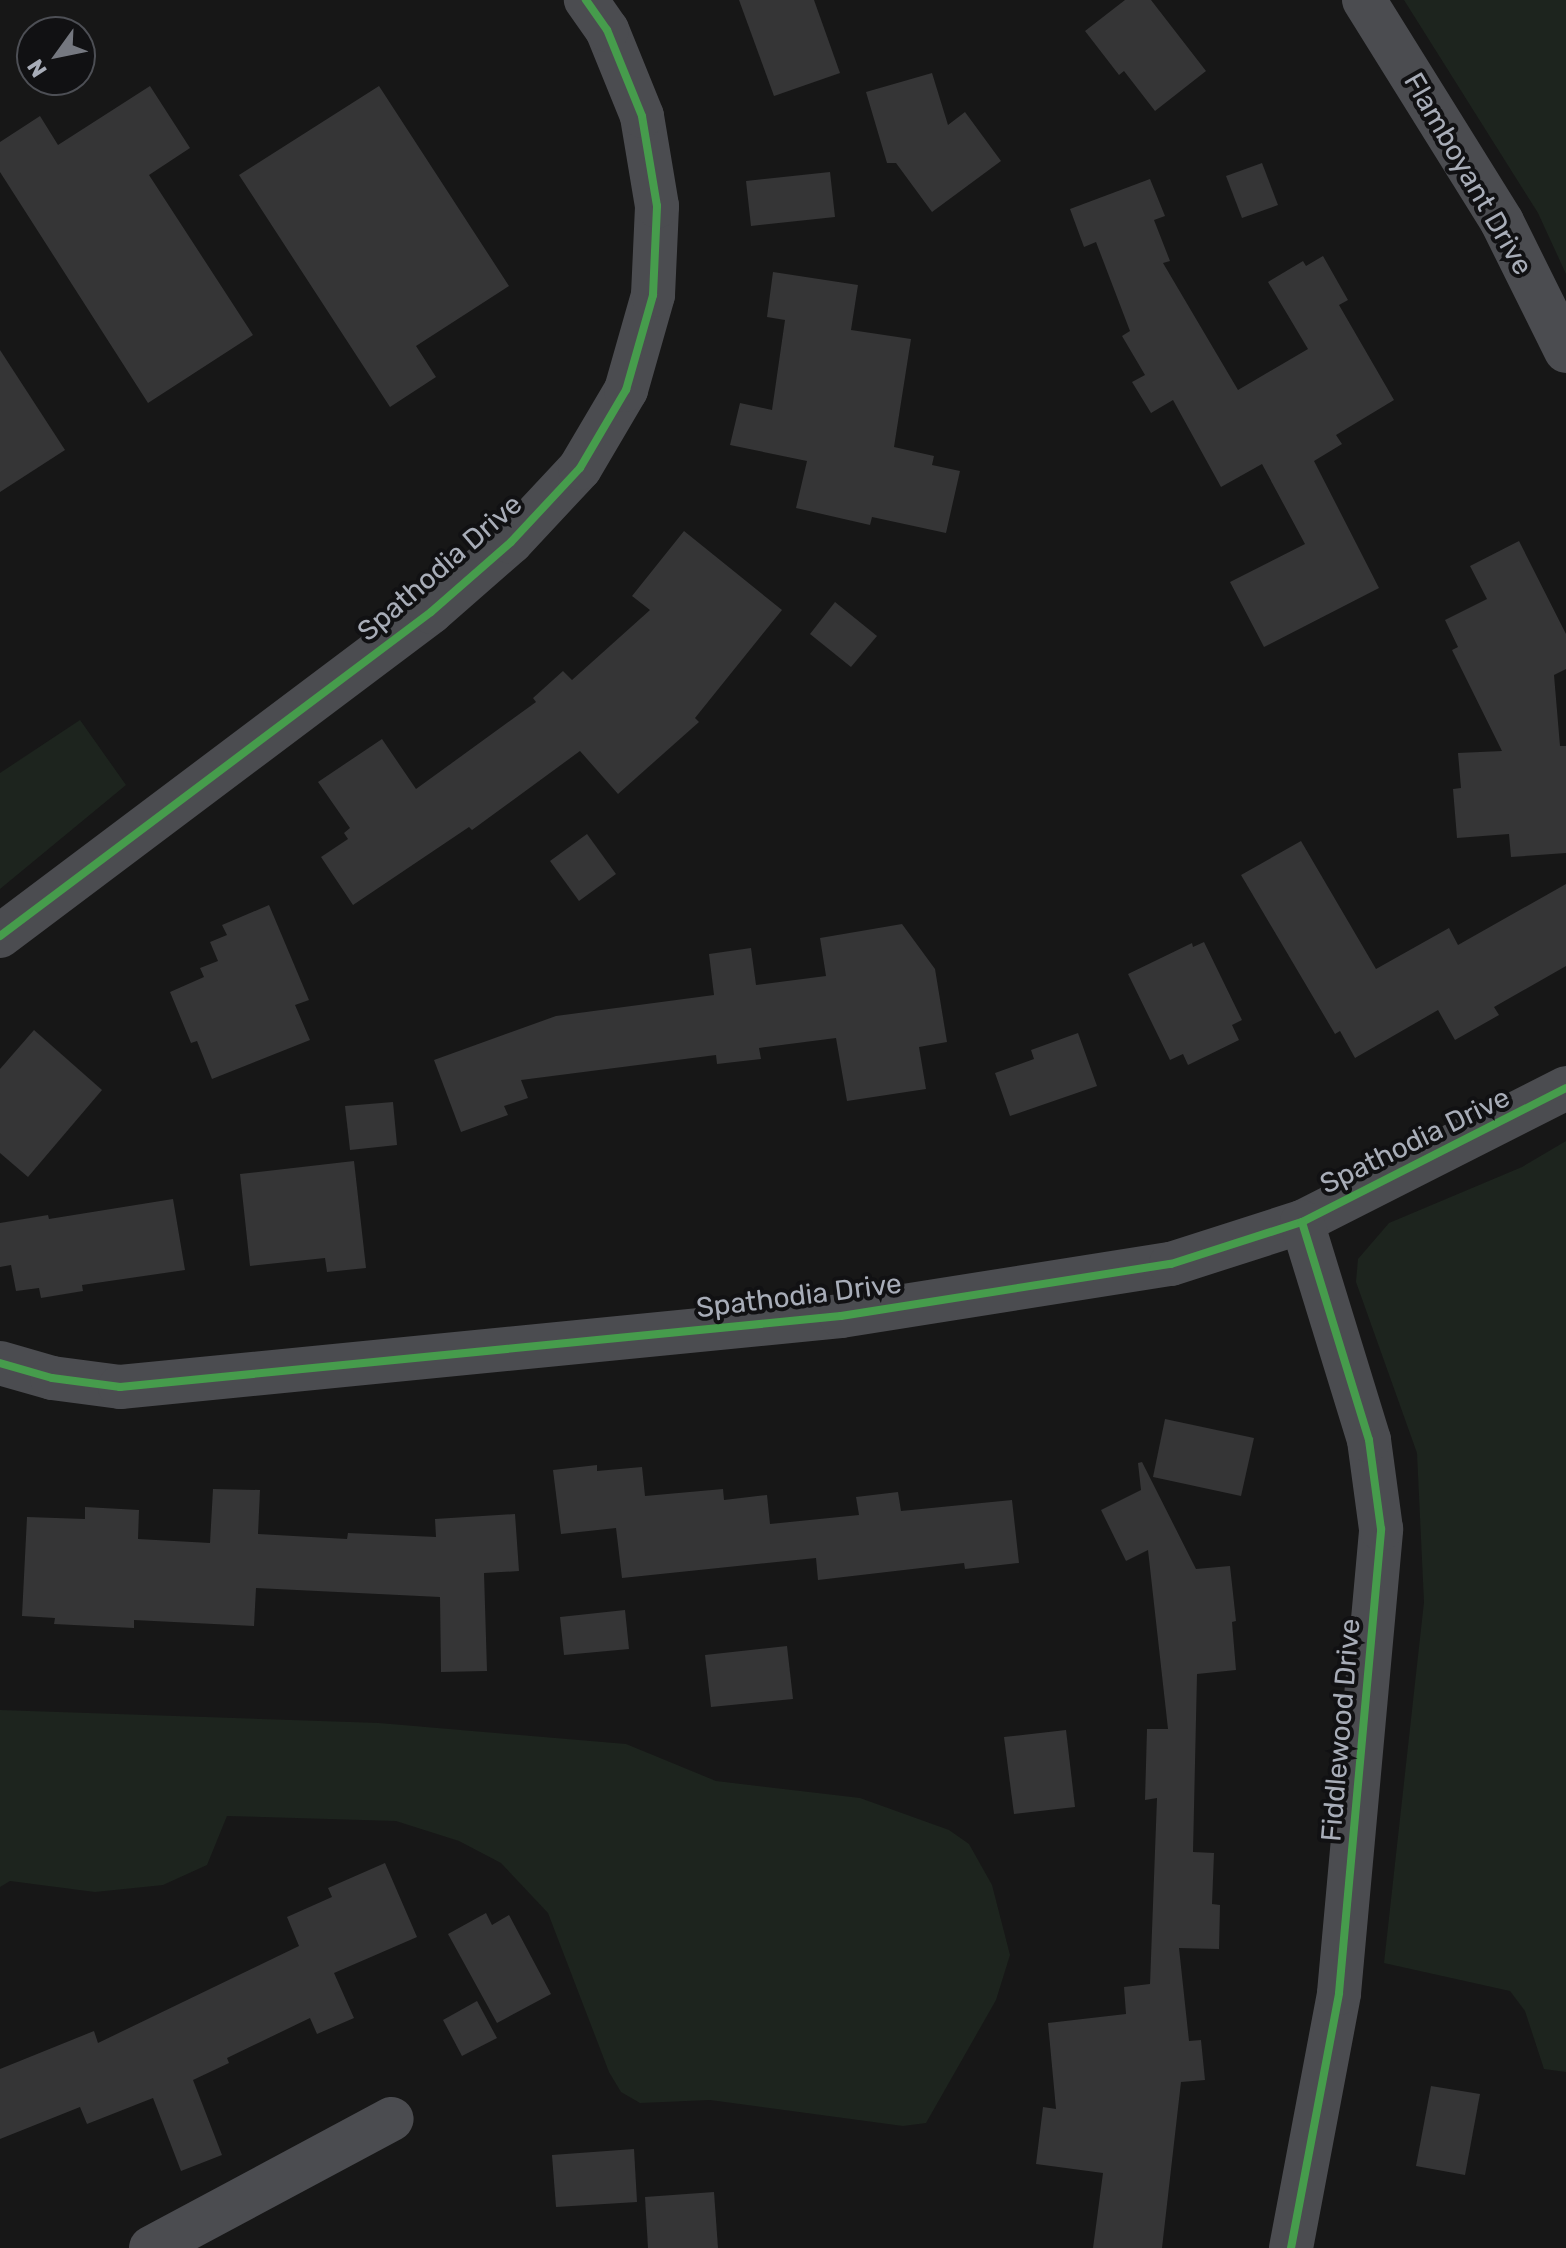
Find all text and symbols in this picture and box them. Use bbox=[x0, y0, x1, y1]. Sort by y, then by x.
north arrow bbox=[16, 16, 96, 96]
text: N bbox=[22, 54, 53, 82]
street label: Flamboyant Drive bbox=[1396, 67, 1540, 281]
street label: Spathodia Drive bbox=[351, 488, 529, 648]
street label: Spathodia Drive bbox=[1315, 1081, 1515, 1201]
street label: Spathodia Drive bbox=[694, 1267, 904, 1325]
street label: Fiddlewood Drive bbox=[1315, 1617, 1367, 1843]

